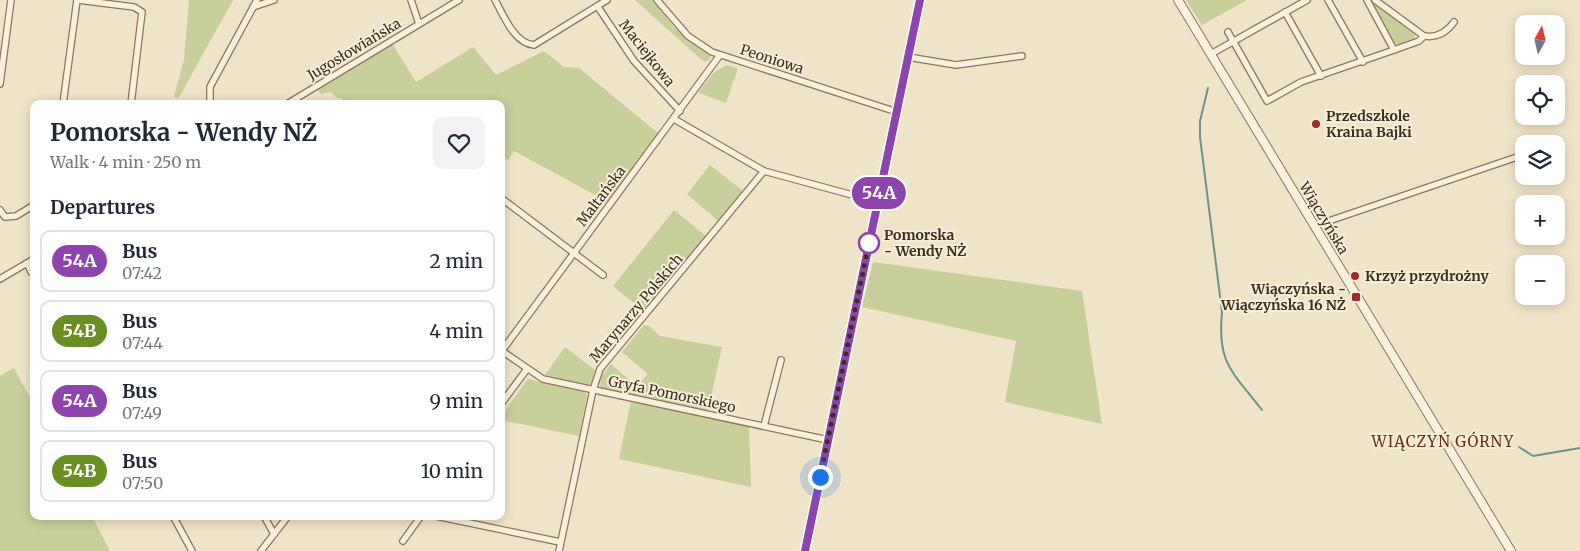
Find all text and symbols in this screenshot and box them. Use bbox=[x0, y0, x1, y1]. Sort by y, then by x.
street label: Jugosłowiańska bbox=[303, 14, 404, 84]
north arrow bbox=[1515, 15, 1565, 65]
map controls bbox=[1515, 15, 1565, 305]
street label: Maciejkowa bbox=[615, 16, 679, 91]
street label: Peoniowa bbox=[738, 40, 806, 78]
button: locate bbox=[1515, 75, 1565, 125]
place label: Przedszkole Kraina Bajki bbox=[1326, 107, 1412, 141]
text: Pomorska - Wendy NŻ bbox=[50, 117, 317, 148]
button: heart bbox=[433, 117, 485, 169]
marker: Przedszkole Kraina Bajki bbox=[1310, 118, 1322, 130]
button: layers bbox=[1515, 135, 1565, 185]
text: Walk · 4 min · 250 m bbox=[50, 152, 201, 172]
street label: Maltańska bbox=[572, 162, 630, 230]
line badge: 54A bbox=[850, 177, 908, 209]
street label: Wiączyńska bbox=[1295, 178, 1353, 258]
text: 54A bbox=[862, 181, 896, 204]
text: Departures bbox=[50, 195, 155, 219]
button: + bbox=[1515, 195, 1565, 245]
place label: Pomorska - Wendy NŻ bbox=[884, 226, 966, 260]
marker: Pomorska - Wendy NŻ bbox=[858, 232, 880, 254]
text: Bus bbox=[122, 239, 157, 263]
text: 54A bbox=[62, 249, 97, 272]
text: 2 min bbox=[430, 249, 483, 273]
street label: Marynarzy Polskich bbox=[586, 250, 686, 366]
button: − bbox=[1515, 255, 1565, 305]
text: 07:42 bbox=[122, 263, 162, 283]
place label: Krzyż przydrożny bbox=[1365, 267, 1489, 285]
marker: Krzyż przydrożny bbox=[1349, 270, 1361, 282]
place label: Wiączyńska - Wiączyńska 16 NŻ bbox=[1220, 280, 1346, 314]
marker: Wiączyńska - Wiączyńska 16 NŻ bbox=[1350, 291, 1362, 303]
text: Bus bbox=[122, 309, 157, 333]
text: 54B bbox=[63, 319, 96, 342]
text: 4 min bbox=[429, 319, 483, 343]
text: 07:44 bbox=[122, 333, 163, 353]
street label: Gryfa Pomorskiego bbox=[607, 372, 737, 416]
text: Bus bbox=[122, 379, 157, 403]
text: 54A bbox=[62, 389, 97, 412]
text: 9 min bbox=[429, 389, 483, 413]
text: 07:49 bbox=[122, 403, 162, 423]
district label: WIĄCZYŃ GÓRNY bbox=[1371, 431, 1514, 451]
text: Bus bbox=[122, 449, 157, 473]
text: 54B bbox=[63, 459, 96, 482]
text: 10 min bbox=[421, 459, 483, 483]
your location bbox=[808, 465, 833, 490]
text: 07:50 bbox=[122, 473, 163, 493]

